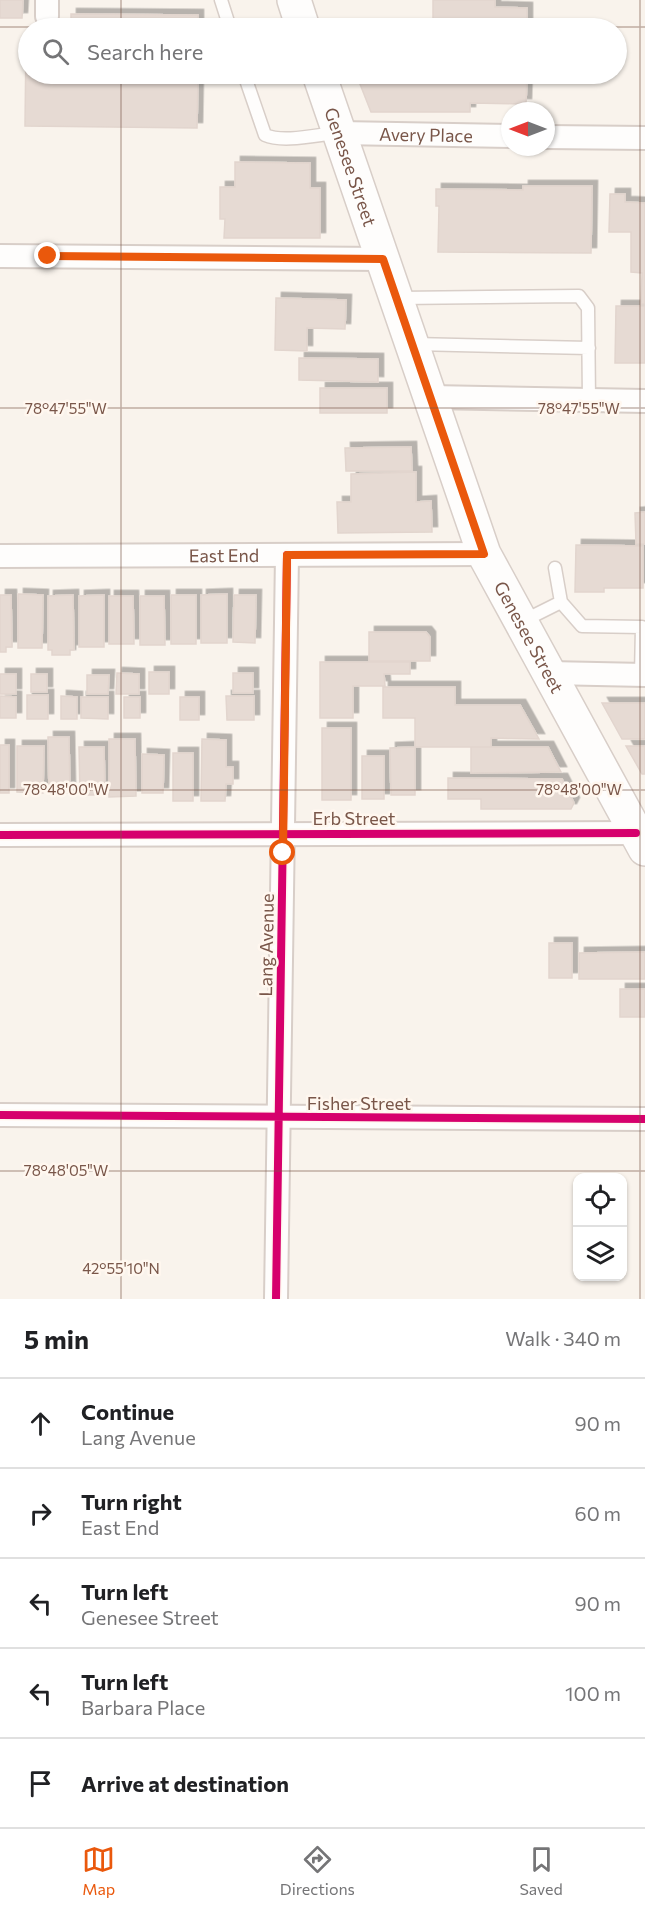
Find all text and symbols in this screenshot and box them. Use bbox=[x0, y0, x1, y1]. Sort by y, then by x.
search box bbox=[18, 18, 627, 84]
icon: search bbox=[39, 35, 72, 68]
text: Search here bbox=[87, 38, 203, 65]
north arrow bbox=[501, 102, 555, 156]
street label: Genesee Street bbox=[320, 104, 381, 229]
street label: Avery Place bbox=[379, 123, 473, 146]
route end bbox=[34, 242, 60, 268]
text: 78°47'55"W bbox=[25, 399, 107, 417]
text: 78°47'55"W bbox=[538, 399, 620, 417]
street label: East End bbox=[189, 544, 259, 566]
street label: Genesee Street bbox=[490, 577, 569, 697]
text: 78°48'00"W bbox=[23, 780, 109, 798]
text: 78°48'00"W bbox=[536, 780, 622, 798]
street label: Erb Street bbox=[313, 807, 395, 829]
route start bbox=[269, 839, 295, 865]
street label: Lang Avenue bbox=[254, 893, 278, 997]
street label: Fisher Street bbox=[307, 1092, 411, 1114]
text: 78°48'05"W bbox=[24, 1161, 108, 1179]
map controls bbox=[573, 1173, 627, 1281]
button: locate bbox=[573, 1173, 627, 1227]
button: layers bbox=[573, 1227, 627, 1281]
text: 42°55'10"N bbox=[82, 1259, 160, 1277]
text: 5 min bbox=[24, 1323, 89, 1354]
text: Walk · 340 m bbox=[505, 1326, 621, 1350]
text: Continue bbox=[81, 1398, 174, 1425]
icon: ahead bbox=[24, 1407, 57, 1440]
text: 90 m bbox=[575, 1411, 621, 1435]
text: Lang Avenue bbox=[81, 1425, 196, 1449]
text: Turn right bbox=[81, 1488, 182, 1515]
icon: right bbox=[24, 1497, 57, 1530]
text: 60 m bbox=[575, 1501, 621, 1525]
text: East End bbox=[81, 1515, 159, 1539]
text: Turn left bbox=[81, 1578, 168, 1605]
icon: left bbox=[24, 1587, 57, 1620]
text: 90 m bbox=[575, 1591, 621, 1615]
text: Genesee Street bbox=[81, 1605, 219, 1629]
text: Turn left bbox=[81, 1668, 168, 1695]
icon: left bbox=[24, 1677, 57, 1710]
text: 100 m bbox=[565, 1681, 621, 1705]
text: Barbara Place bbox=[81, 1695, 205, 1719]
icon: arrive bbox=[24, 1767, 57, 1800]
text: Arrive at destination bbox=[81, 1770, 289, 1797]
tab: Map bbox=[82, 1843, 115, 1898]
tab: Directions bbox=[280, 1843, 355, 1898]
tab: Saved bbox=[519, 1843, 563, 1898]

